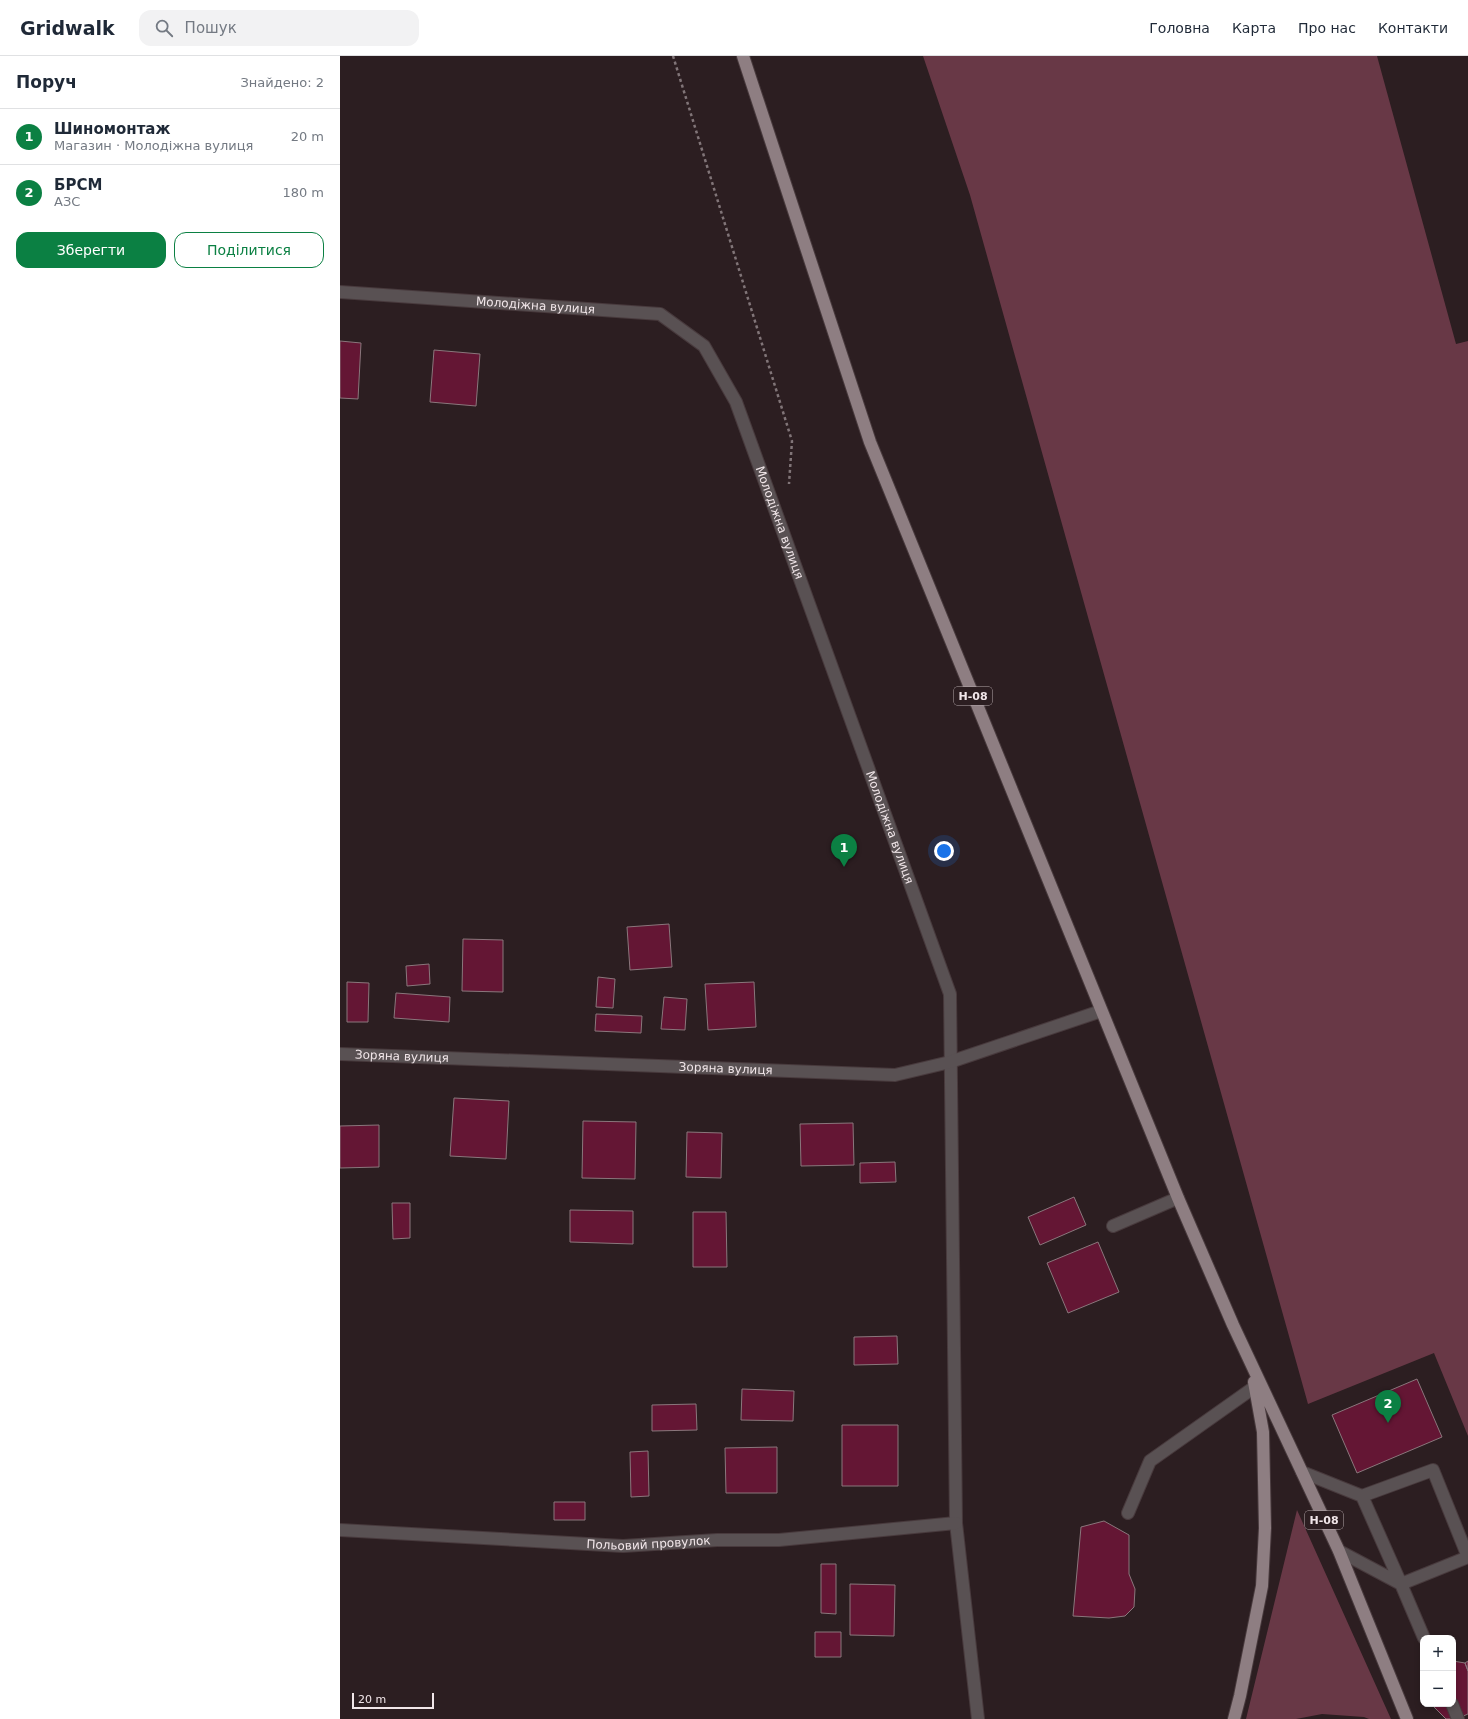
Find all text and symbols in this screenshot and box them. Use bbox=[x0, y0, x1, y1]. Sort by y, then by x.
search box bbox=[139, 10, 419, 46]
text: Gridwalk bbox=[20, 17, 115, 39]
icon: search bbox=[153, 17, 175, 39]
text: Пошук bbox=[185, 19, 237, 37]
text: Головна bbox=[1149, 20, 1210, 36]
text: Карта bbox=[1232, 20, 1276, 36]
text: Про нас bbox=[1298, 20, 1356, 36]
text: Контакти bbox=[1378, 20, 1448, 36]
text: Поруч bbox=[16, 72, 77, 92]
text: Знайдено: 2 bbox=[241, 75, 324, 90]
text: Шиномонтаж bbox=[54, 120, 170, 138]
text: 1 bbox=[24, 129, 34, 144]
text: 20 m bbox=[291, 129, 324, 144]
text: Магазин · Молодіжна вулиця bbox=[54, 138, 253, 153]
text: БРСМ bbox=[54, 176, 102, 194]
text: 2 bbox=[24, 185, 34, 200]
text: 180 m bbox=[282, 185, 324, 200]
text: АЗС bbox=[54, 194, 80, 209]
button: Зберегти bbox=[16, 232, 166, 268]
button: Поділитися bbox=[174, 232, 324, 268]
street label: Молодіжна вулиця bbox=[476, 294, 596, 317]
street label: Молодіжна вулиця bbox=[753, 464, 806, 581]
road number: Н-08 bbox=[954, 687, 992, 705]
street label: Молодіжна вулиця bbox=[863, 769, 917, 886]
pin: 1 bbox=[831, 834, 857, 867]
your location bbox=[934, 841, 954, 861]
street label: Зоряна вулиця bbox=[355, 1048, 449, 1065]
street label: Зоряна вулиця bbox=[678, 1060, 773, 1077]
pin: 2 bbox=[1375, 1390, 1401, 1423]
road number: Н-08 bbox=[1305, 1511, 1343, 1529]
street label: Польовий провулок bbox=[586, 1533, 711, 1553]
map controls bbox=[1420, 1635, 1456, 1707]
button: + bbox=[1420, 1635, 1456, 1671]
button: − bbox=[1420, 1671, 1456, 1707]
scale bar bbox=[352, 1691, 434, 1710]
text: 20 m bbox=[358, 1693, 386, 1706]

